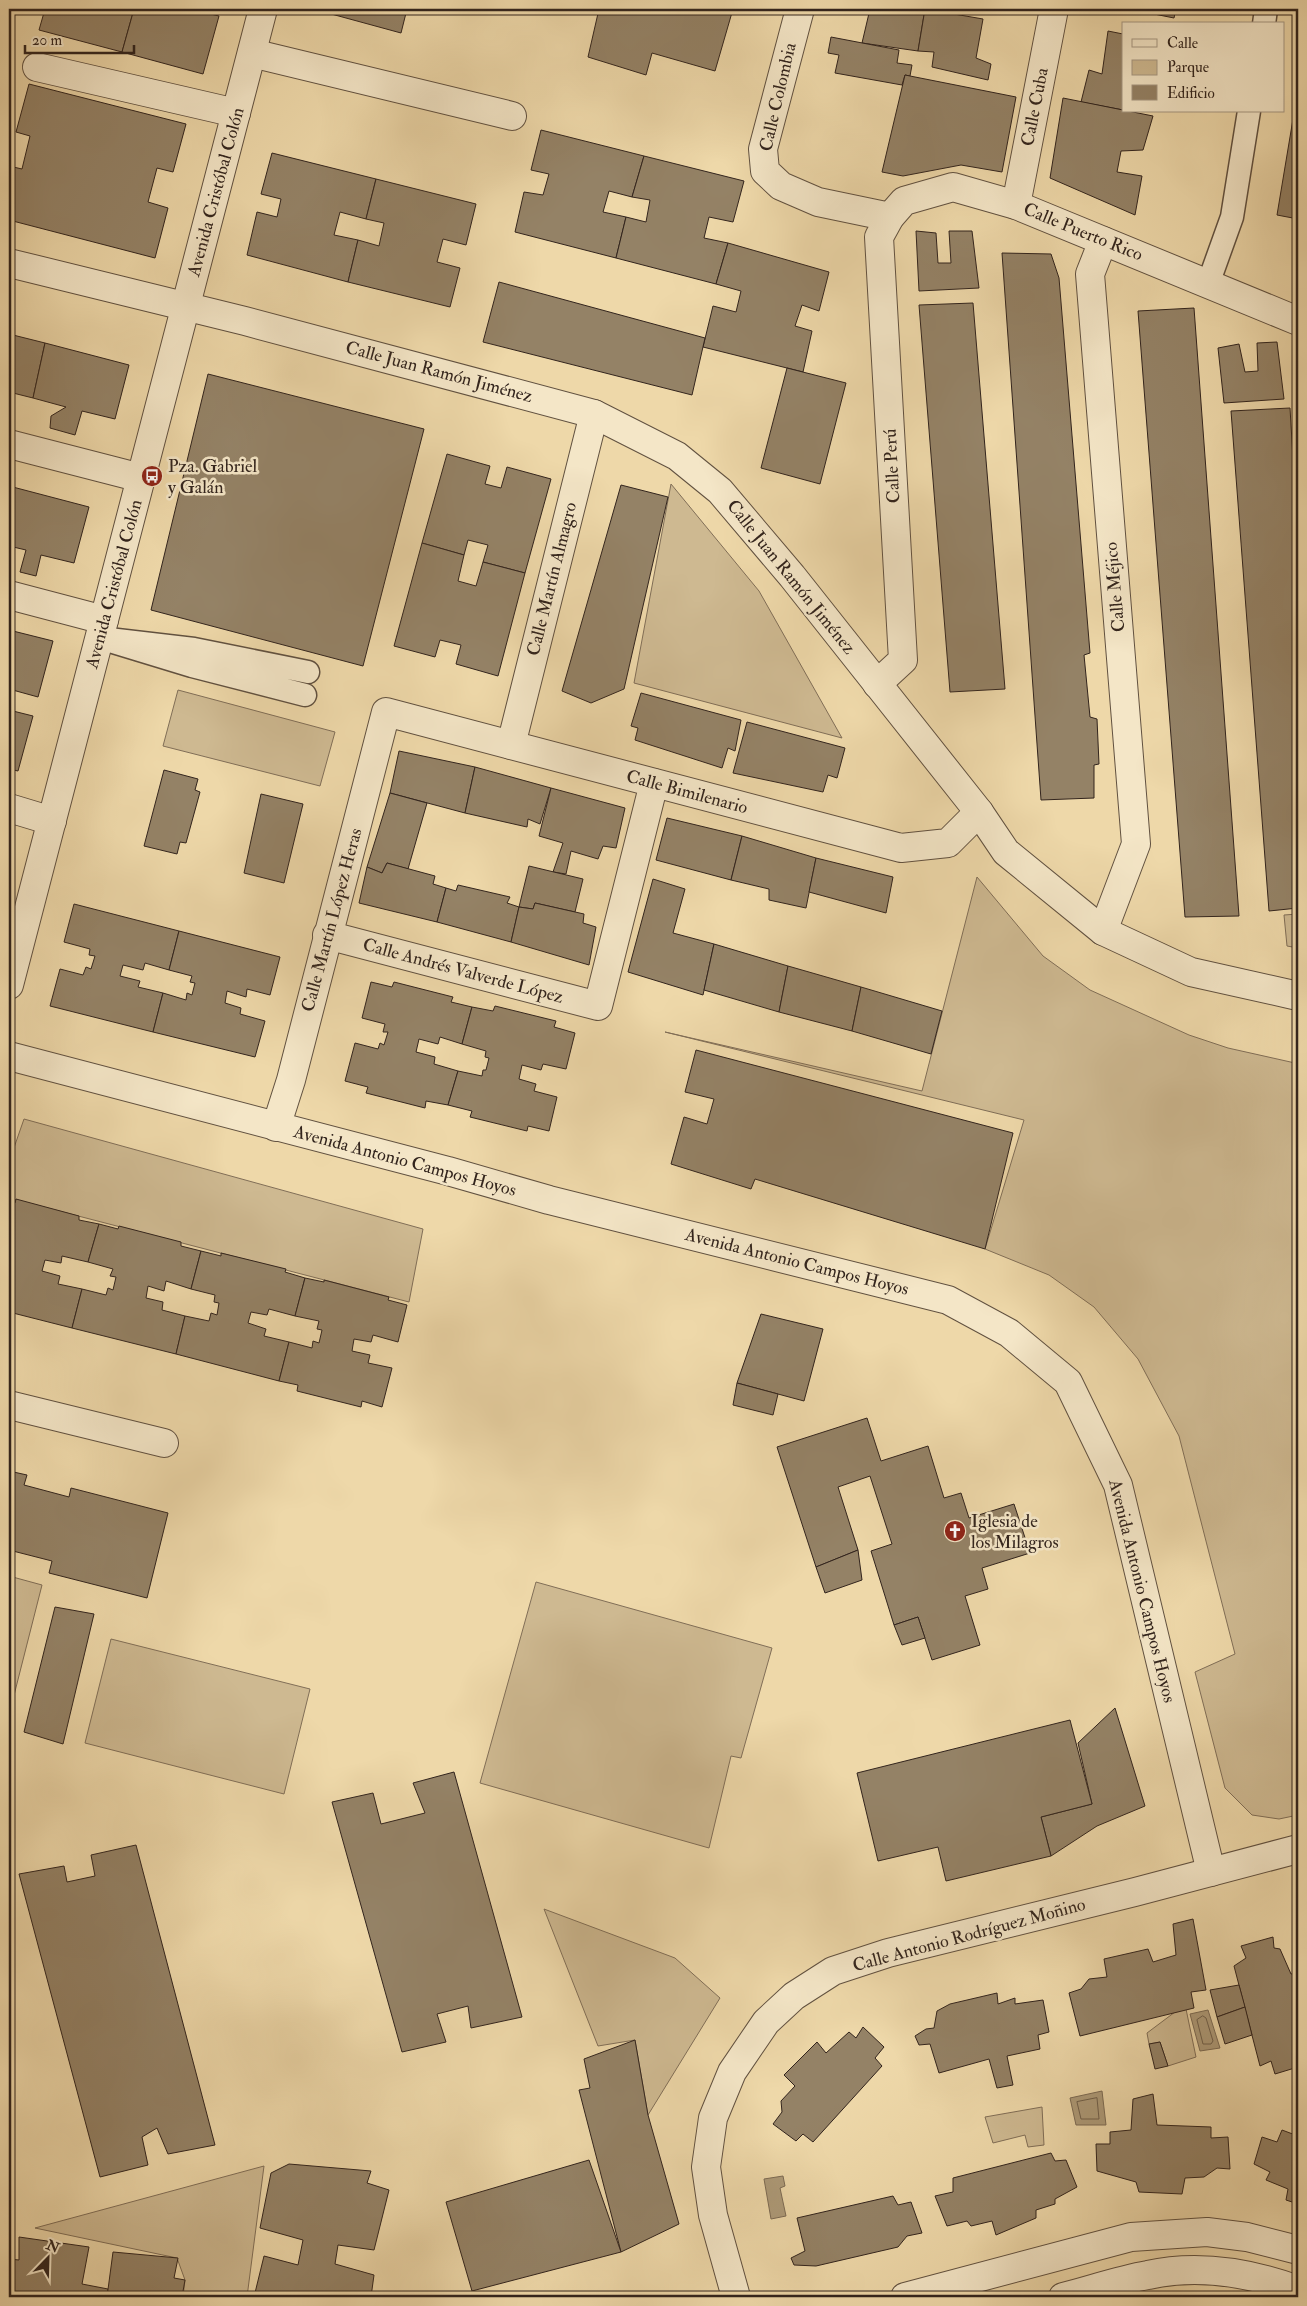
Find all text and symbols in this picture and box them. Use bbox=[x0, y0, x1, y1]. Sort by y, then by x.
scale bar bbox=[25, 22, 134, 54]
legend bbox=[1122, 22, 1284, 112]
text: 20 m bbox=[32, 31, 62, 50]
text: Calle bbox=[1167, 34, 1198, 53]
street label: Calle Colombia bbox=[754, 40, 802, 154]
text: Parque bbox=[1167, 58, 1209, 77]
street label: Calle Cuba bbox=[1016, 65, 1054, 148]
text: Edificio bbox=[1167, 84, 1215, 103]
street label: Avenida Cristóbal Colón bbox=[182, 105, 250, 280]
street label: Calle Puerto Rico bbox=[1020, 198, 1146, 267]
street label: Calle Juan Ramón Jiménez bbox=[343, 336, 535, 408]
street label: Calle Perú bbox=[879, 428, 905, 504]
place label: Pza. Gabriel y Galán bbox=[168, 455, 257, 499]
bus stop icon: Pza. Gabriel y Galán bbox=[140, 464, 164, 488]
street label: Calle Juan Ramón Jiménez bbox=[721, 495, 861, 659]
street label: Avenida Cristóbal Colón bbox=[80, 497, 148, 672]
street label: Calle Martín Almagro bbox=[522, 499, 582, 658]
street label: Calle Méjico bbox=[1100, 541, 1130, 633]
street label: Calle Bimilenario bbox=[624, 765, 751, 819]
street label: Calle Martín López Heras bbox=[296, 826, 368, 1014]
street label: Calle Andrés Valverde López bbox=[360, 933, 566, 1009]
street label: Avenida Antonio Campos Hoyos bbox=[290, 1120, 519, 1202]
street label: Avenida Antonio Campos Hoyos bbox=[682, 1223, 911, 1301]
street label: Avenida Antonio Campos Hoyos bbox=[1103, 1476, 1181, 1705]
place label: Iglesia de los Milagros bbox=[971, 1510, 1059, 1554]
church icon: Iglesia de los Milagros bbox=[943, 1519, 967, 1543]
street label: Calle Antonio Rodríguez Moñino bbox=[850, 1893, 1088, 1977]
north arrow bbox=[22, 2234, 72, 2284]
text: N bbox=[43, 2236, 62, 2257]

